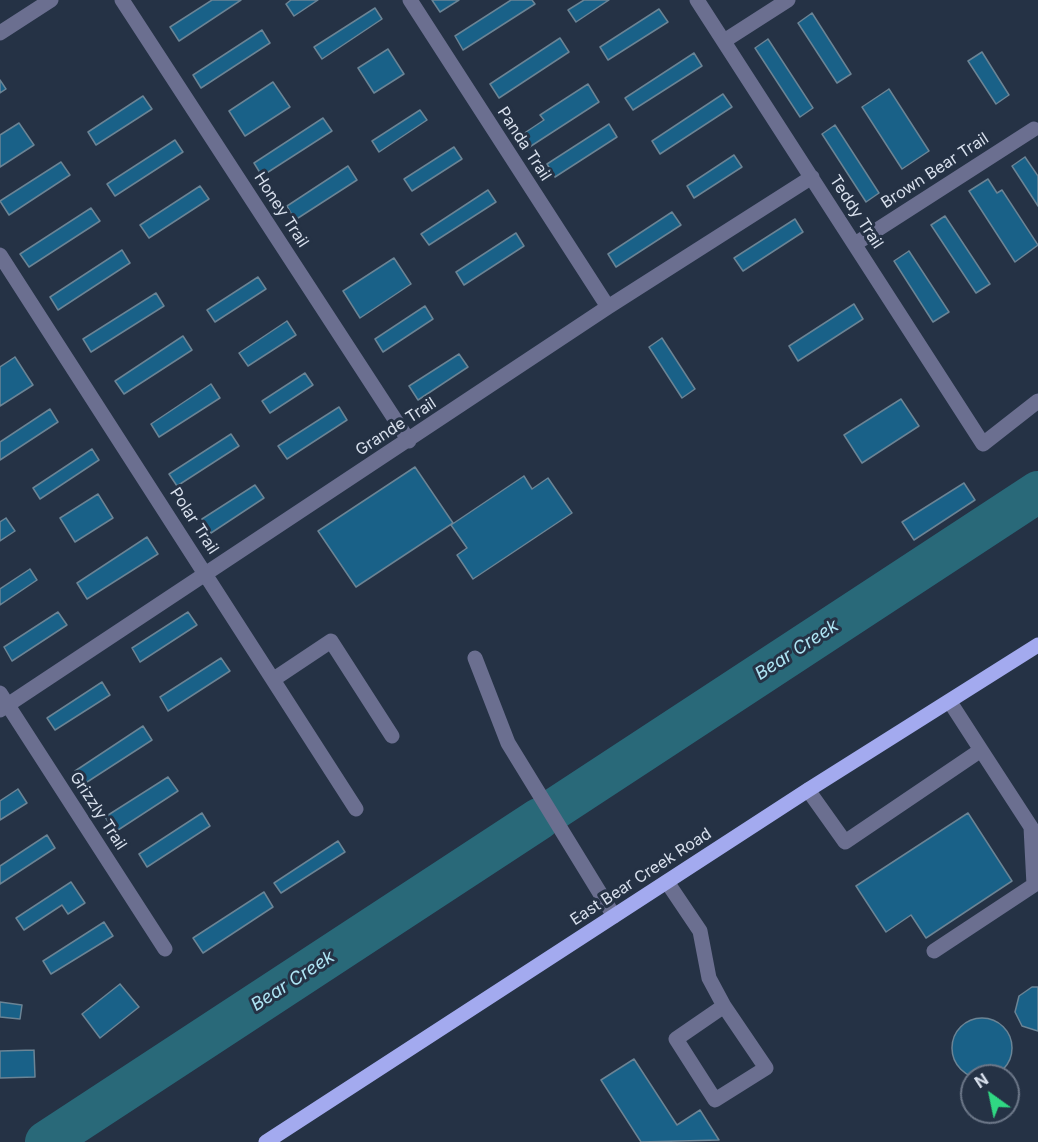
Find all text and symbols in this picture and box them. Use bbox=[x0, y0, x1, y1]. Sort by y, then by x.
street label: Panda Trail bbox=[493, 103, 555, 185]
street label: Brown Bear Trail bbox=[878, 129, 992, 213]
street label: Honey Trail bbox=[250, 169, 312, 251]
street label: Teddy Trail bbox=[825, 172, 887, 252]
street label: Grande Trail bbox=[352, 394, 440, 460]
street label: Polar Trail bbox=[165, 484, 223, 558]
water label: Bear Creek bbox=[751, 615, 843, 685]
street label: Grizzly Trail bbox=[66, 768, 130, 854]
street label: East Bear Creek Road bbox=[567, 824, 715, 930]
water label: Bear Creek bbox=[247, 946, 339, 1016]
north arrow bbox=[960, 1064, 1020, 1124]
text: N bbox=[971, 1069, 992, 1092]

